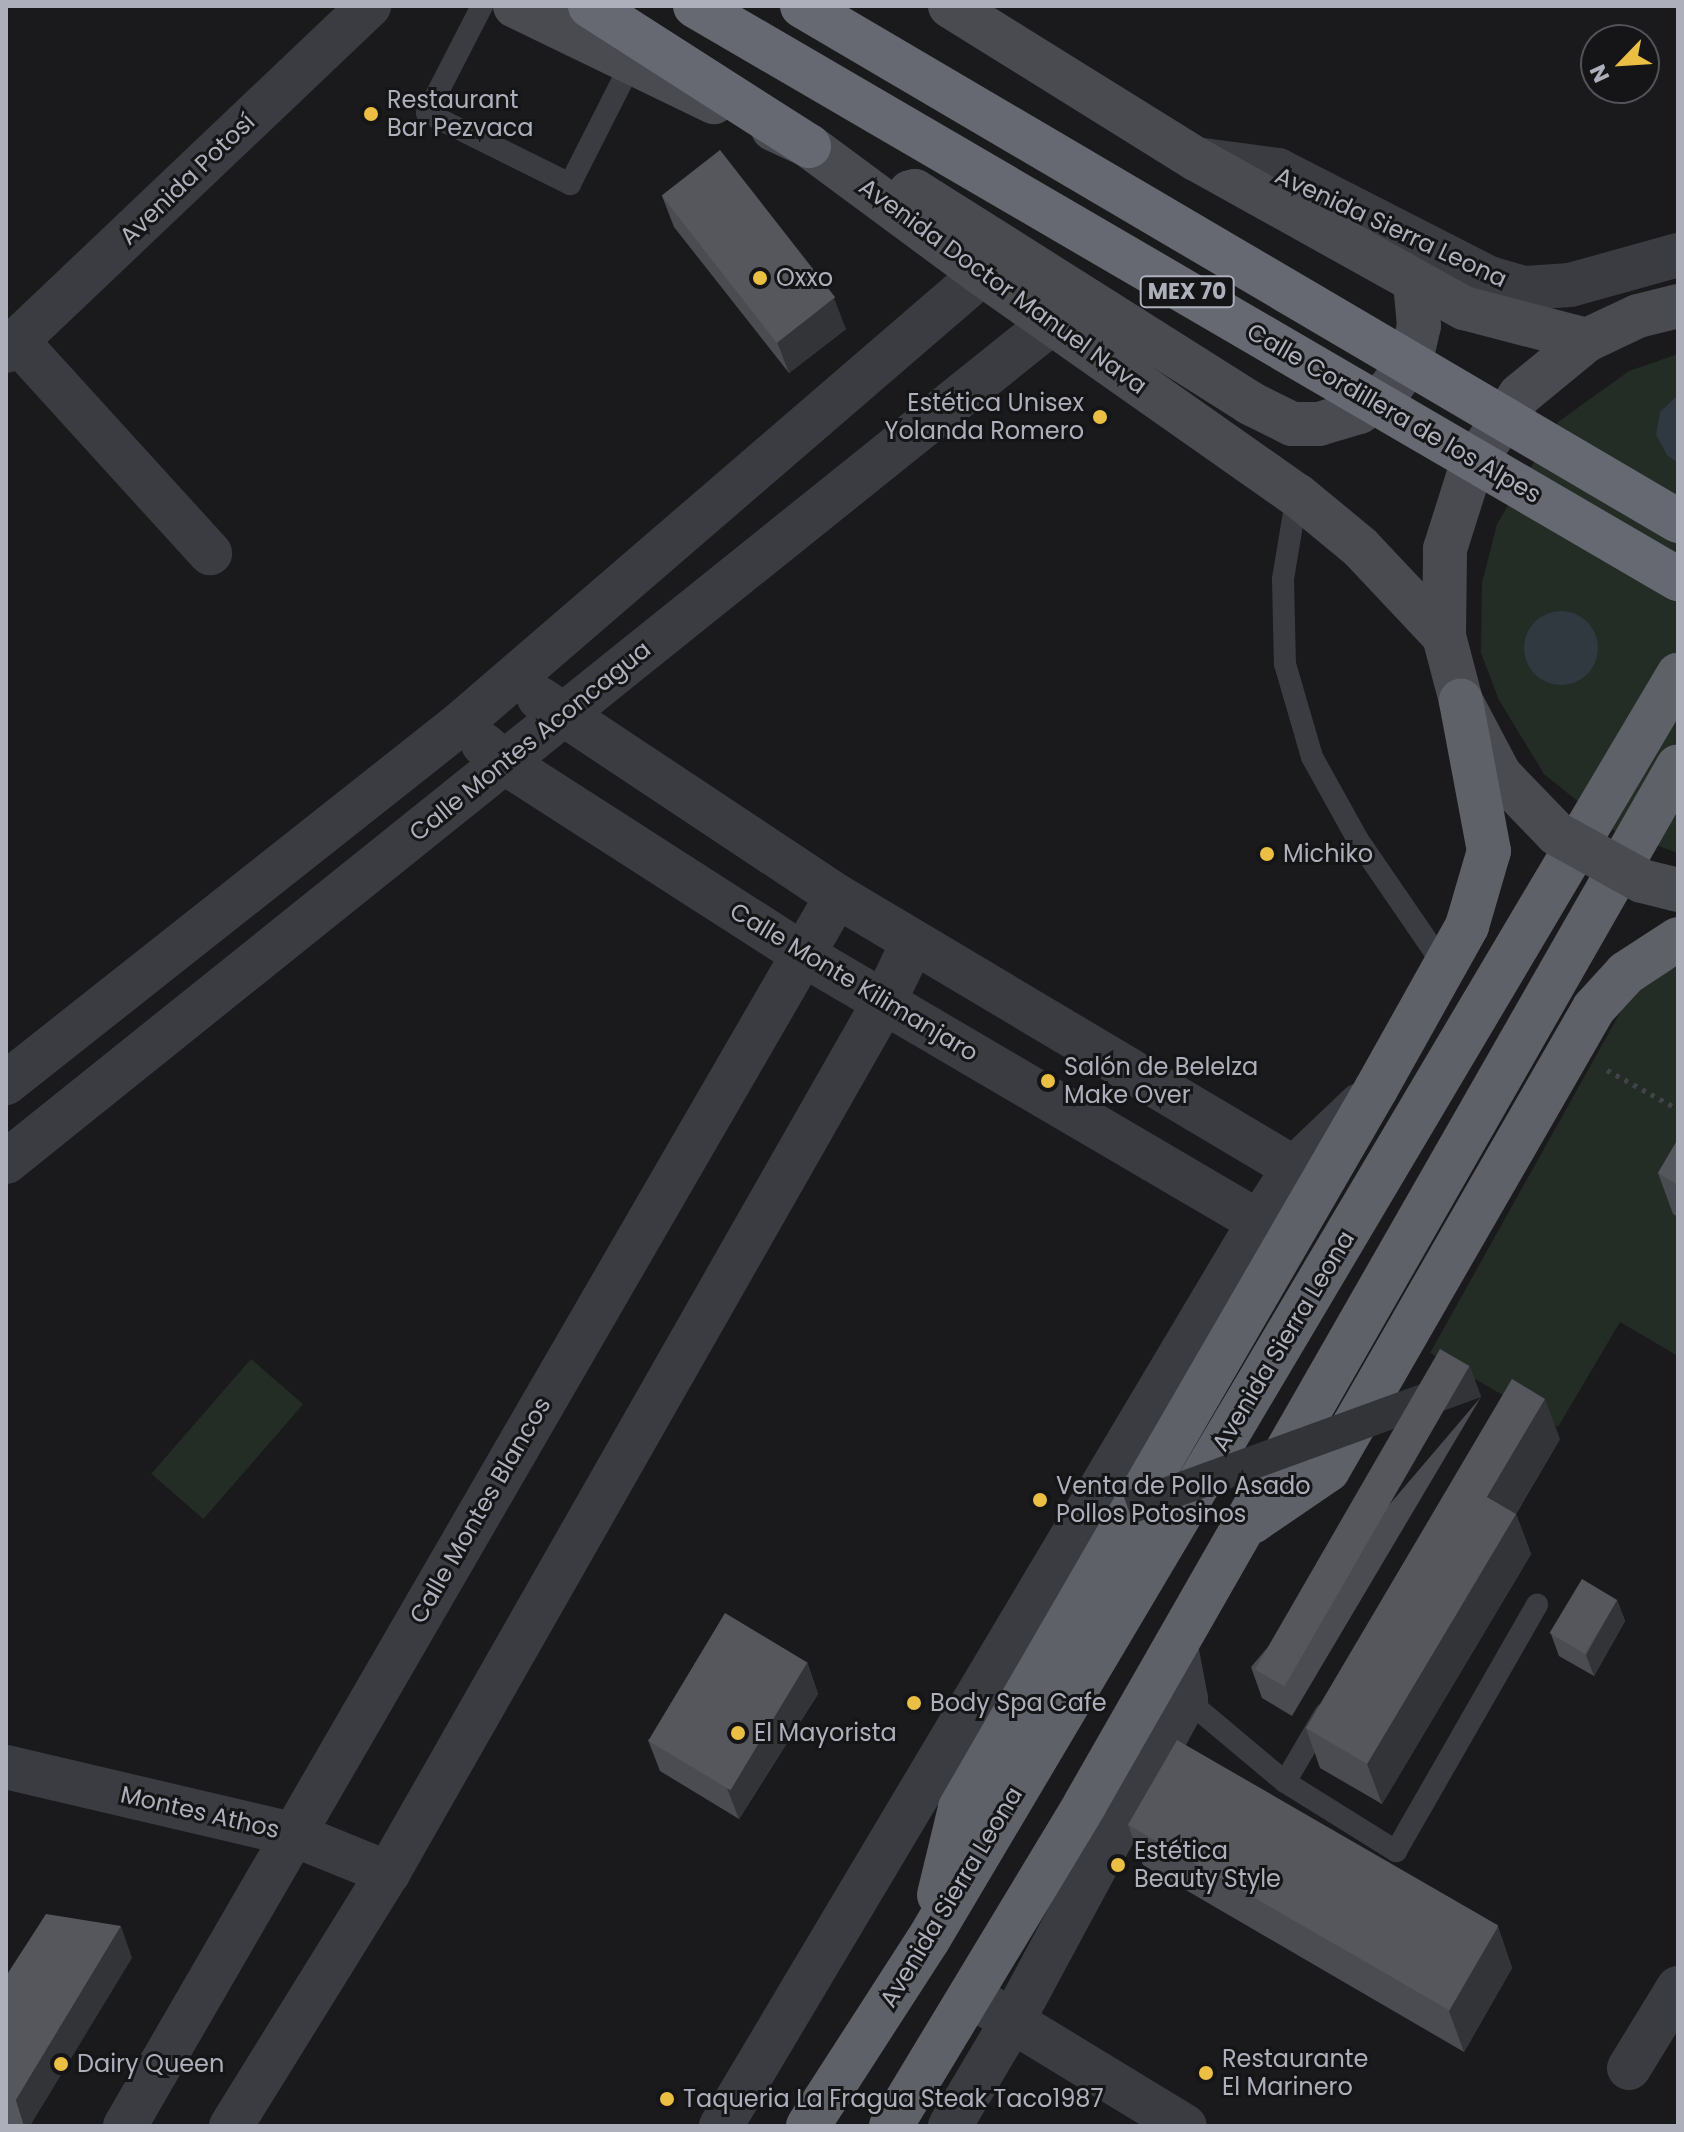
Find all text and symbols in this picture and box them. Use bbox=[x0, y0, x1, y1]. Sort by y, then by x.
north arrow bbox=[1580, 24, 1660, 104]
text: N bbox=[1582, 59, 1617, 88]
place label: Restaurant Bar Pezvaca bbox=[387, 86, 533, 142]
marker: Restaurant Bar Pezvaca bbox=[362, 105, 380, 123]
street label: Avenida Potosí bbox=[114, 107, 260, 251]
street label: Avenida Sierra Leona bbox=[1271, 161, 1511, 293]
street label: Avenida Doctor Manuel Nava bbox=[854, 172, 1152, 400]
place label: Oxxo bbox=[776, 264, 833, 292]
marker: Oxxo bbox=[751, 269, 769, 287]
road number: MEX 70 bbox=[1139, 274, 1235, 310]
street label: Calle Cordillera de los Alpes bbox=[1242, 317, 1546, 509]
place label: Estética Unisex Yolanda Romero bbox=[884, 389, 1084, 445]
marker: Estética Unisex Yolanda Romero bbox=[1091, 408, 1109, 426]
street label: Calle Montes Aconcagua bbox=[404, 635, 656, 847]
place label: Michiko bbox=[1283, 840, 1373, 868]
marker: Michiko bbox=[1258, 845, 1276, 863]
street label: Calle Monte Kilimanjaro bbox=[725, 896, 983, 1068]
place label: Salón de Belelza Make Over bbox=[1064, 1053, 1258, 1109]
marker: Salón de Belelza Make Over bbox=[1039, 1072, 1057, 1090]
street label: Avenida Sierra Leona bbox=[1206, 1225, 1360, 1457]
street label: Calle Montes Blancos bbox=[403, 1392, 557, 1628]
place label: Venta de Pollo Asado Pollos Potosinos bbox=[1056, 1472, 1311, 1528]
marker: Venta de Pollo Asado Pollos Potosinos bbox=[1031, 1491, 1049, 1509]
place label: Body Spa Cafe bbox=[930, 1689, 1107, 1717]
marker: Body Spa Cafe bbox=[905, 1694, 923, 1712]
place label: El Mayorista bbox=[754, 1719, 897, 1747]
marker: El Mayorista bbox=[729, 1724, 747, 1742]
street label: Montes Athos bbox=[118, 1780, 282, 1844]
street label: Avenida Sierra Leona bbox=[874, 1781, 1028, 2013]
place label: Estética Beauty Style bbox=[1134, 1837, 1281, 1893]
marker: Estética Beauty Style bbox=[1109, 1856, 1127, 1874]
place label: Restaurante El Marinero bbox=[1222, 2045, 1368, 2101]
place label: Dairy Queen bbox=[77, 2050, 224, 2078]
marker: Dairy Queen bbox=[52, 2055, 70, 2073]
marker: Restaurante El Marinero bbox=[1197, 2064, 1215, 2082]
place label: Taqueria La Fragua Steak Taco1987 bbox=[683, 2085, 1104, 2113]
marker: Taqueria La Fragua Steak Taco1987 bbox=[658, 2090, 676, 2108]

